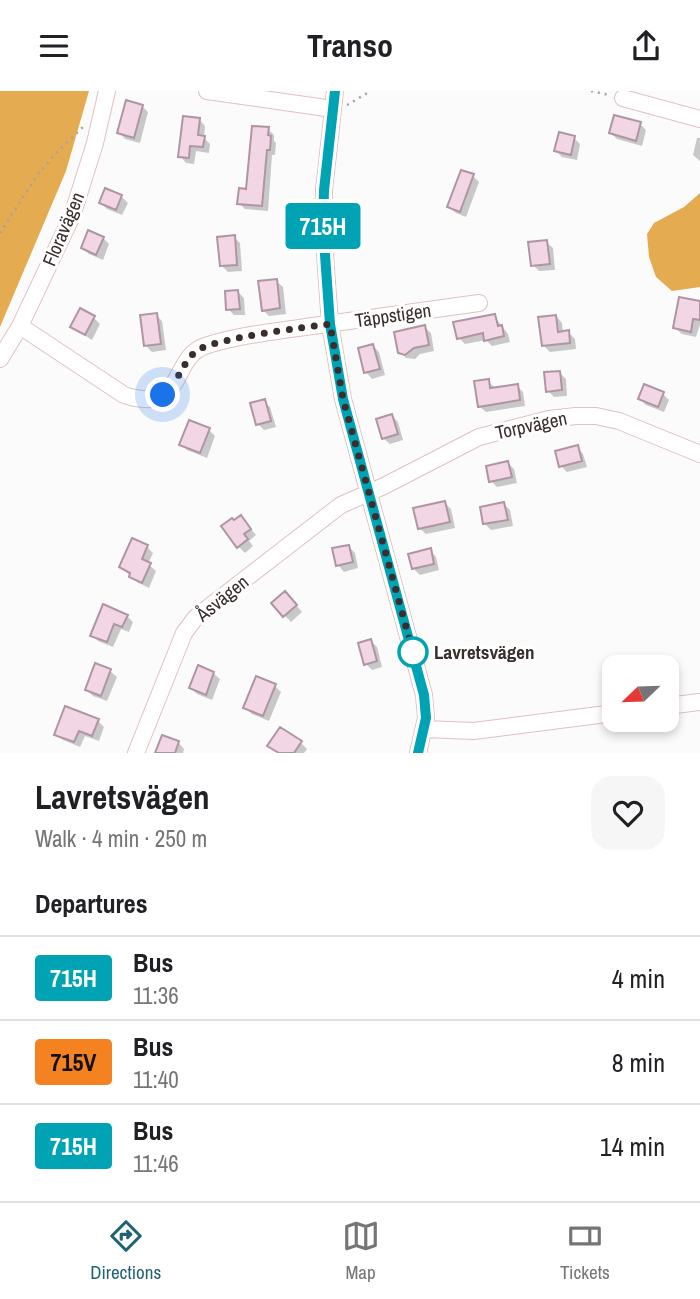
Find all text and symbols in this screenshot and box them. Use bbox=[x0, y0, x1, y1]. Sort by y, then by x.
text: Transo bbox=[307, 24, 393, 67]
icon: menu bbox=[35, 27, 73, 65]
icon: share bbox=[627, 27, 665, 65]
street label: Floravägen bbox=[36, 188, 90, 270]
line badge: 715H bbox=[274, 203, 372, 249]
text: 715H bbox=[299, 210, 347, 242]
street label: Täppstigen bbox=[353, 297, 433, 333]
your location bbox=[145, 377, 180, 412]
street label: Torpvägen bbox=[493, 405, 569, 445]
street label: Åsvägen bbox=[189, 569, 254, 628]
marker: Lavretsvägen bbox=[398, 637, 428, 667]
place label: Lavretsvägen bbox=[434, 639, 534, 665]
north arrow bbox=[602, 655, 679, 731]
map controls bbox=[602, 655, 679, 732]
text: Lavretsvägen bbox=[35, 775, 209, 819]
button: heart bbox=[591, 776, 665, 850]
text: Walk · 4 min · 250 m bbox=[35, 823, 207, 854]
text: Departures bbox=[35, 886, 148, 921]
text: Bus bbox=[133, 945, 173, 980]
text: 4 min bbox=[612, 961, 665, 996]
text: 715H bbox=[50, 962, 97, 994]
text: 11:36 bbox=[133, 980, 179, 1011]
text: Bus bbox=[133, 1029, 173, 1064]
text: 8 min bbox=[612, 1045, 665, 1080]
text: 715V bbox=[51, 1046, 96, 1078]
text: 11:40 bbox=[133, 1064, 179, 1095]
text: Bus bbox=[133, 1113, 173, 1148]
text: 14 min bbox=[600, 1129, 665, 1164]
text: 715H bbox=[50, 1130, 97, 1162]
text: 11:46 bbox=[133, 1148, 179, 1179]
tab: Directions bbox=[90, 1217, 161, 1285]
tab: Map bbox=[342, 1217, 380, 1285]
tab: Tickets bbox=[560, 1217, 610, 1285]

